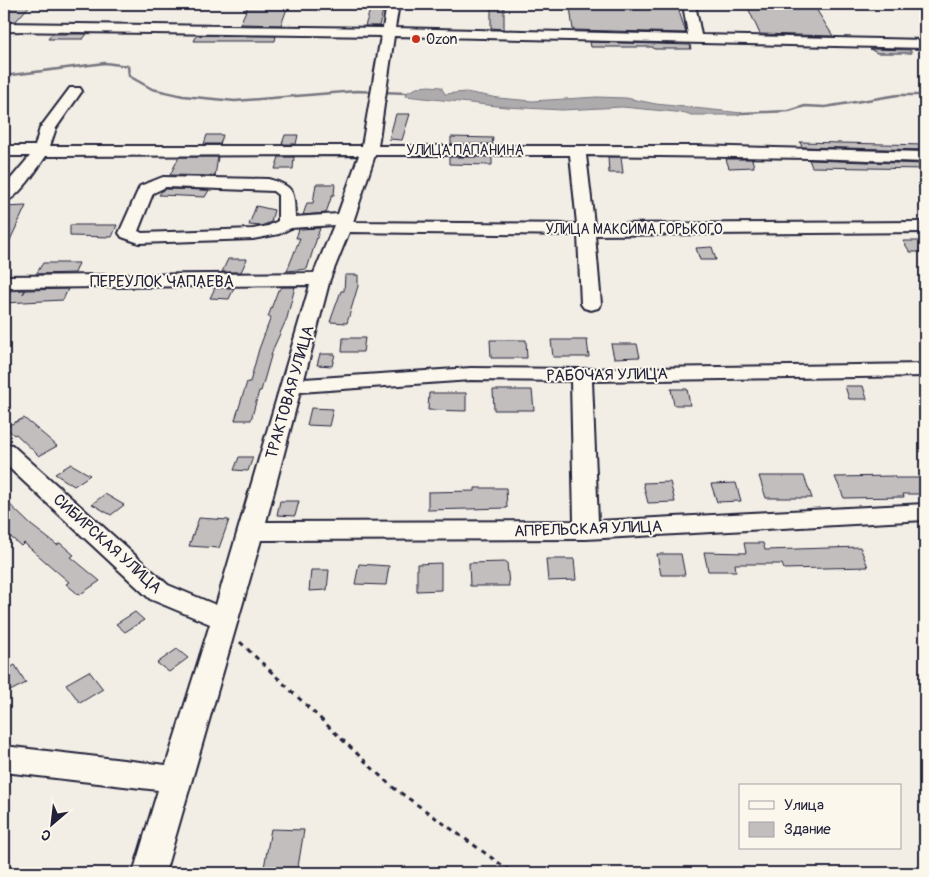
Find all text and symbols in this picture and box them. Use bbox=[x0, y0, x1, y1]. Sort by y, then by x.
place label: Ozon bbox=[426, 31, 458, 48]
marker: Ozon bbox=[410, 33, 422, 45]
street label: УЛИЦА ПАПАНИНА bbox=[406, 142, 524, 159]
street label: УЛИЦА МАКСИМА ГОРЬКОГО bbox=[545, 221, 723, 238]
street label: ПЕРЕУЛОК ЧАПАЕВА bbox=[90, 272, 234, 292]
street label: ТРАКТОВАЯ УЛИЦА bbox=[261, 323, 319, 461]
street label: РАБОЧАЯ УЛИЦА bbox=[546, 364, 668, 386]
street label: СИБИРСКАЯ УЛИЦА bbox=[49, 490, 166, 598]
street label: АПРЕЛЬСКАЯ УЛИЦА bbox=[514, 516, 662, 542]
legend bbox=[739, 784, 902, 850]
text: Улица bbox=[784, 796, 824, 815]
north arrow bbox=[28, 800, 78, 850]
text: Здание bbox=[784, 820, 831, 839]
text: С bbox=[38, 825, 54, 845]

